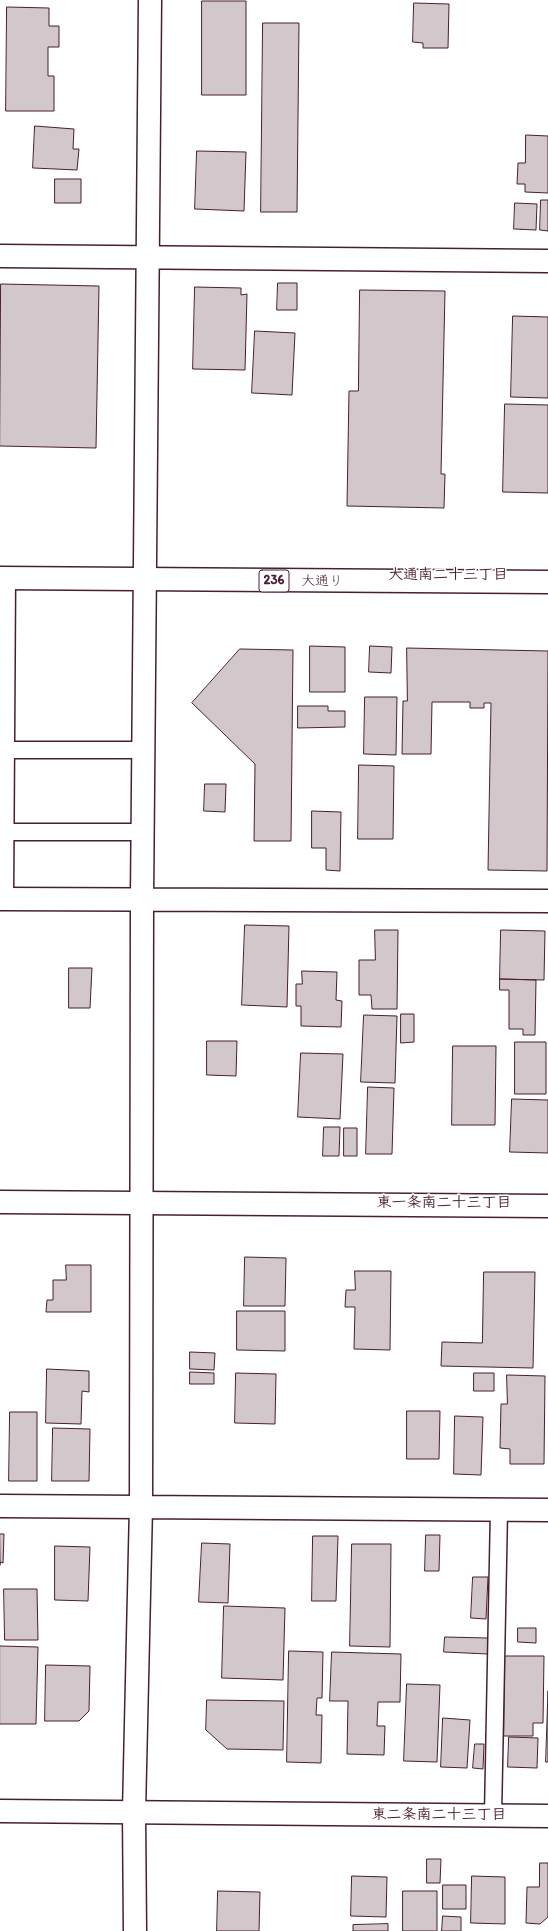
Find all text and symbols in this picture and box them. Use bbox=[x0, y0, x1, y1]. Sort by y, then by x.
district label: 大通南二十三丁目 bbox=[388, 566, 508, 584]
road number: 236 bbox=[259, 570, 289, 592]
street label: 大通り bbox=[301, 573, 343, 589]
district label: 東一条南二十三丁目 bbox=[377, 1194, 511, 1212]
district label: 東二条南二十三丁目 bbox=[372, 1806, 506, 1824]

